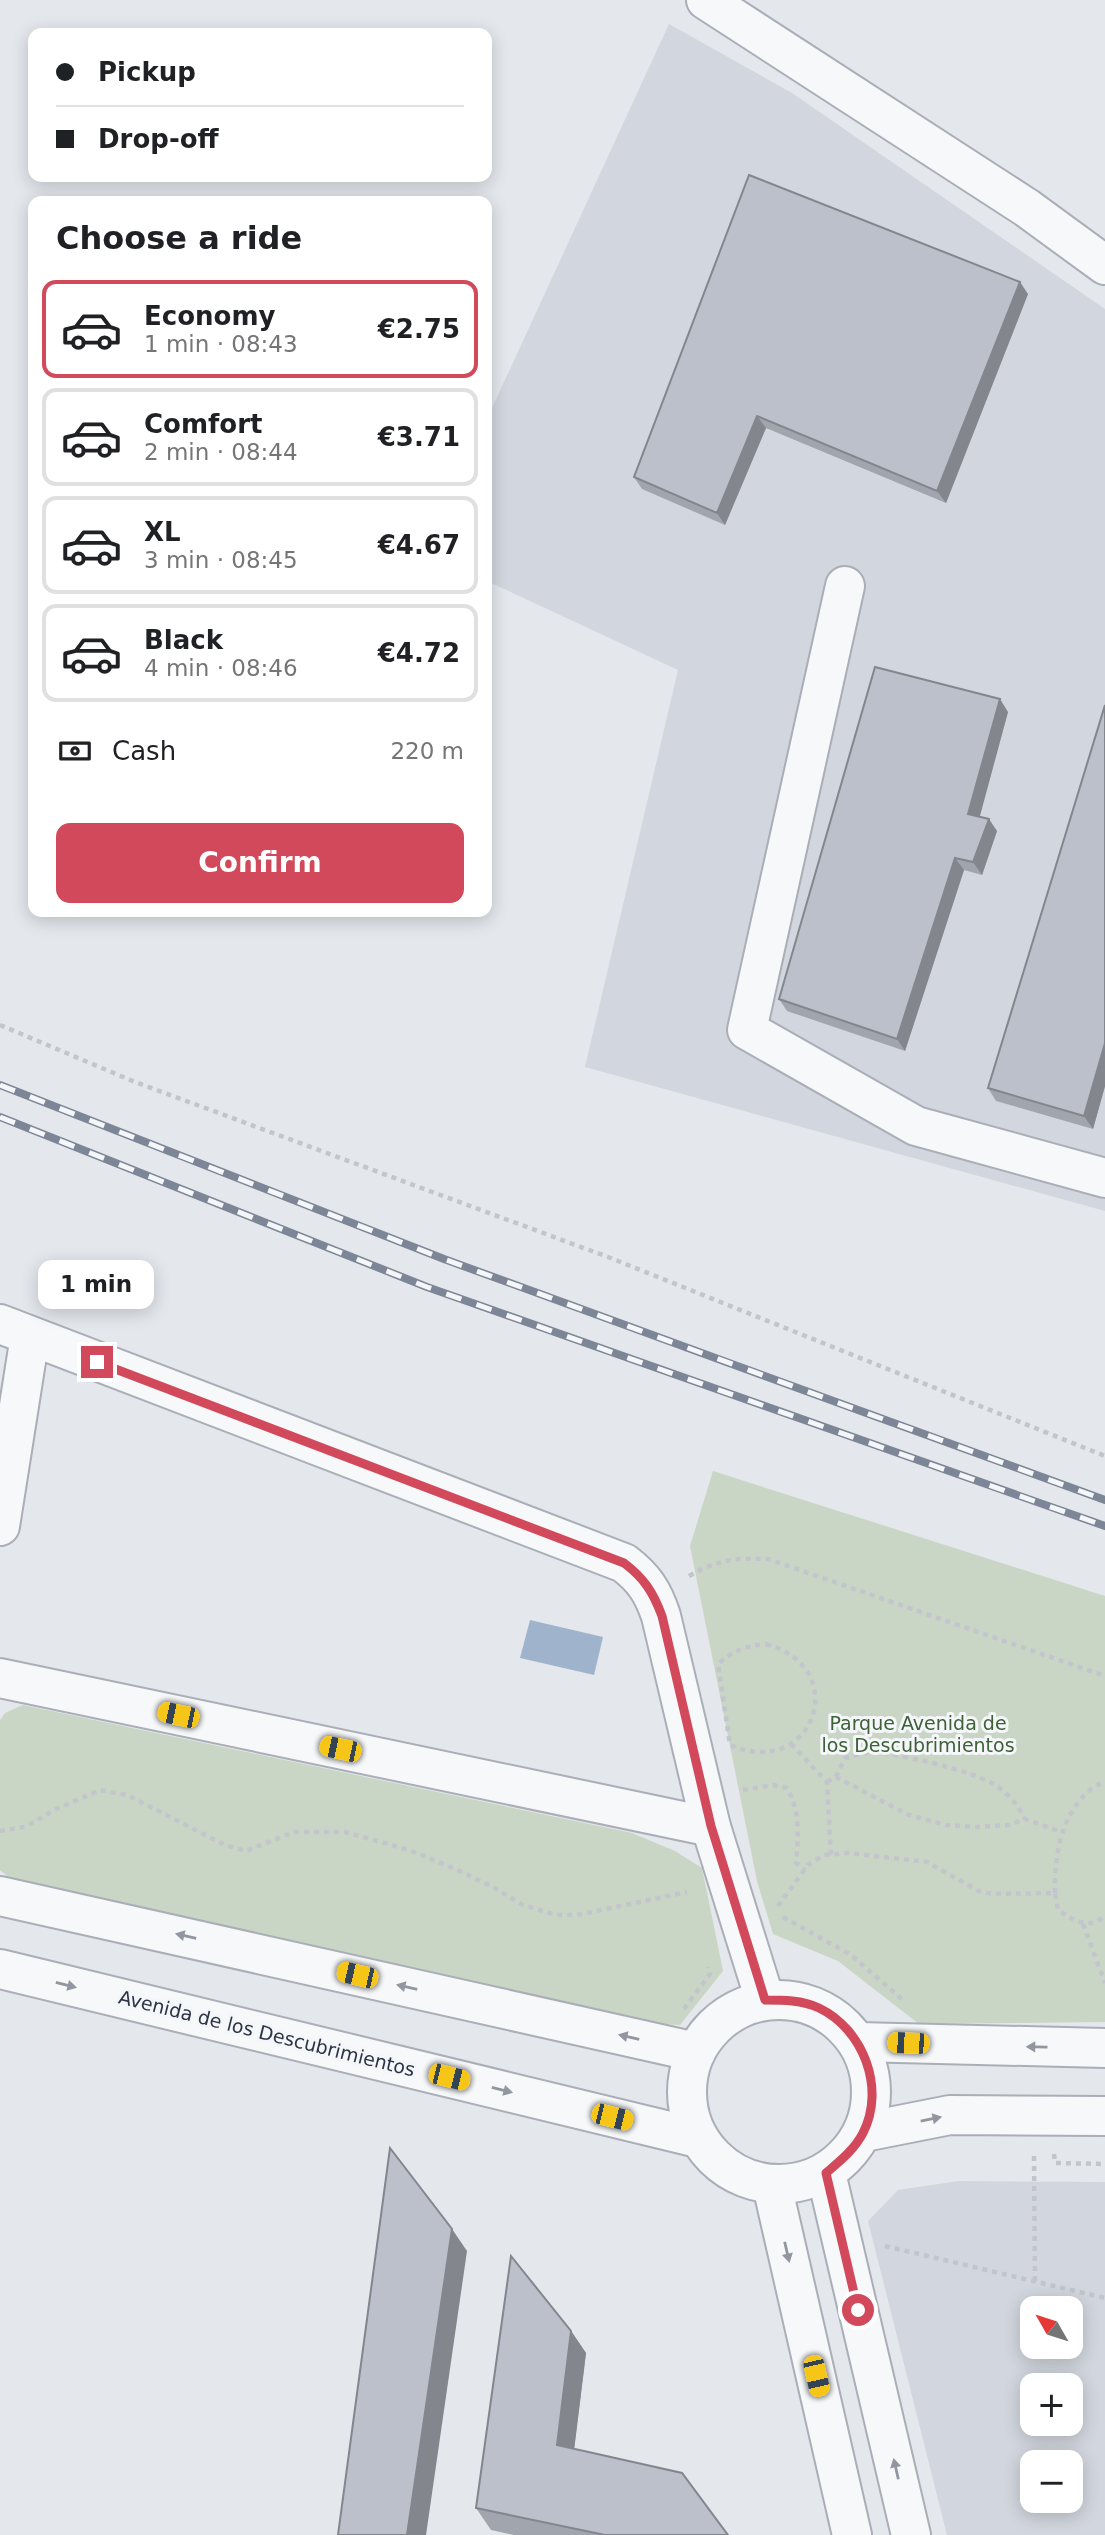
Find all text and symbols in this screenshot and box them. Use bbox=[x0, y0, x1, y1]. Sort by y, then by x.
text: Pickup bbox=[98, 57, 196, 87]
text: Drop-off bbox=[98, 124, 219, 154]
text: Choose a ride bbox=[56, 219, 302, 257]
icon: car bbox=[60, 298, 123, 361]
text: Economy bbox=[144, 301, 275, 331]
text: €2.75 bbox=[378, 314, 460, 344]
text: 1 min · 08:43 bbox=[144, 331, 298, 357]
icon: car bbox=[60, 406, 123, 469]
text: Comfort bbox=[144, 409, 262, 439]
text: €3.71 bbox=[378, 422, 460, 452]
text: 2 min · 08:44 bbox=[144, 439, 298, 465]
icon: car bbox=[60, 514, 123, 577]
text: XL bbox=[144, 517, 181, 547]
text: €4.67 bbox=[378, 530, 460, 560]
text: 3 min · 08:45 bbox=[144, 547, 298, 573]
icon: car bbox=[60, 622, 123, 685]
text: Black bbox=[144, 625, 223, 655]
text: €4.72 bbox=[378, 638, 460, 668]
text: 4 min · 08:46 bbox=[144, 655, 298, 681]
icon: cash bbox=[56, 732, 94, 770]
text: Cash bbox=[112, 736, 176, 766]
text: 220 m bbox=[390, 738, 464, 764]
button: Confirm bbox=[56, 823, 464, 903]
callout: 1 min bbox=[39, 1260, 155, 1310]
text: 1 min bbox=[60, 1271, 132, 1297]
route end bbox=[81, 1346, 113, 1378]
car bbox=[156, 1700, 201, 1730]
park label: Parque Avenida de los Descubrimientos bbox=[821, 1712, 1015, 1756]
car bbox=[318, 1734, 363, 1764]
one-way arrow bbox=[175, 1931, 197, 1942]
car bbox=[335, 1960, 380, 1990]
one-way arrow bbox=[55, 1980, 77, 1991]
one-way arrow bbox=[396, 1981, 418, 1992]
street label: Avenida de los Descubrimientos bbox=[116, 1985, 418, 2081]
one-way arrow bbox=[618, 2031, 640, 2042]
car bbox=[887, 2032, 930, 2054]
one-way arrow bbox=[1026, 2042, 1048, 2053]
car bbox=[427, 2062, 472, 2092]
one-way arrow bbox=[491, 2085, 513, 2096]
car bbox=[590, 2102, 635, 2132]
one-way arrow bbox=[920, 2113, 942, 2124]
one-way arrow bbox=[782, 2241, 793, 2263]
route start bbox=[842, 2294, 874, 2326]
north arrow bbox=[1020, 2296, 1083, 2359]
map controls bbox=[1020, 2296, 1083, 2513]
car bbox=[802, 2353, 831, 2399]
button: + bbox=[1020, 2373, 1083, 2436]
button: − bbox=[1020, 2450, 1083, 2513]
one-way arrow bbox=[890, 2458, 901, 2480]

